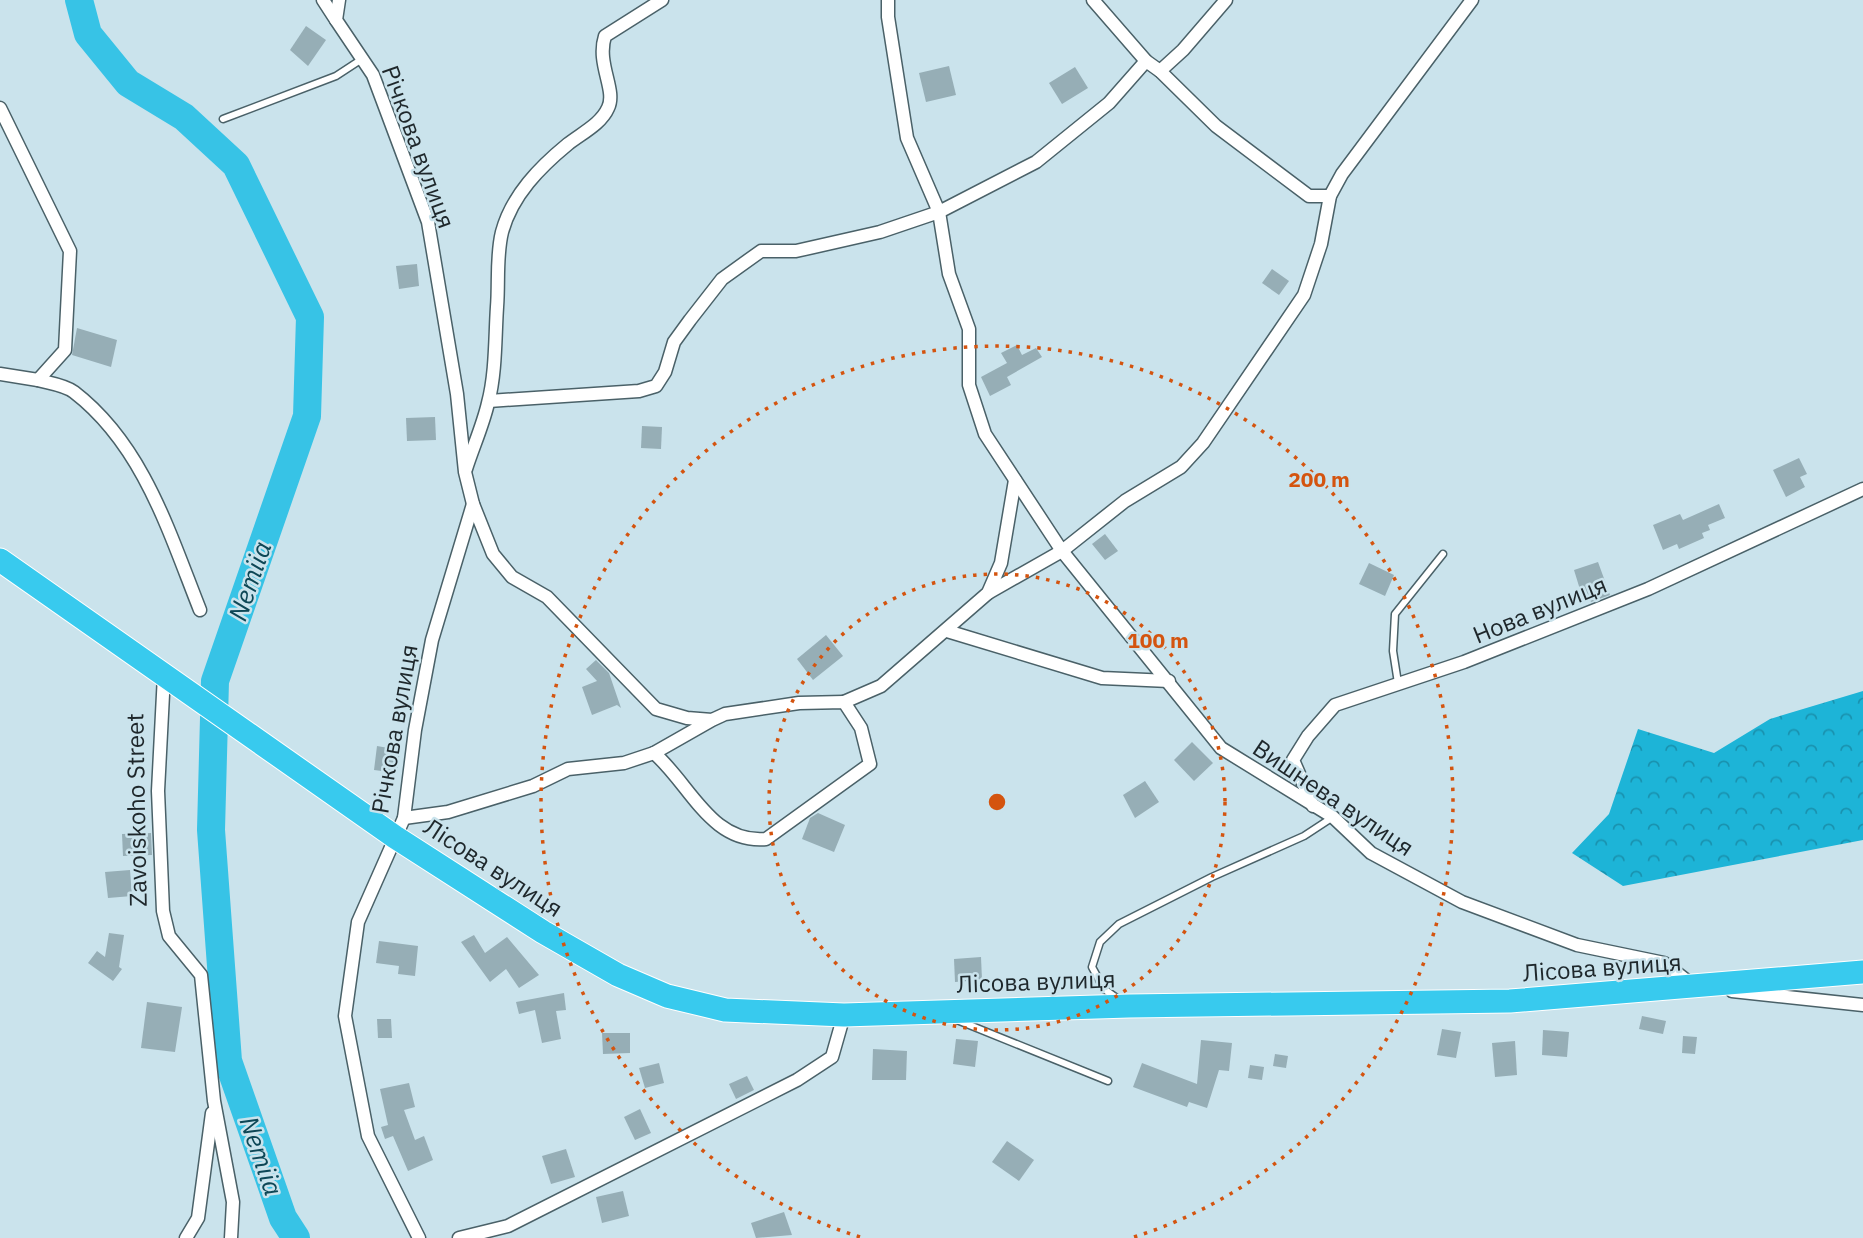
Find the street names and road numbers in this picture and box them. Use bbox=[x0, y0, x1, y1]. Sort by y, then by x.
street label: Річкова вулиця bbox=[375, 61, 463, 233]
street label: Нова вулиця bbox=[1468, 568, 1611, 650]
street label: Річкова вулиця bbox=[363, 642, 425, 816]
street label: Zavoiskoho Street bbox=[118, 713, 154, 907]
street label: Вишнева вулиця bbox=[1247, 731, 1420, 863]
street label: Лісова вулиця bbox=[418, 810, 569, 924]
street label: Лісова вулиця bbox=[1521, 945, 1682, 989]
street label: Лісова вулиця bbox=[956, 962, 1116, 1000]

